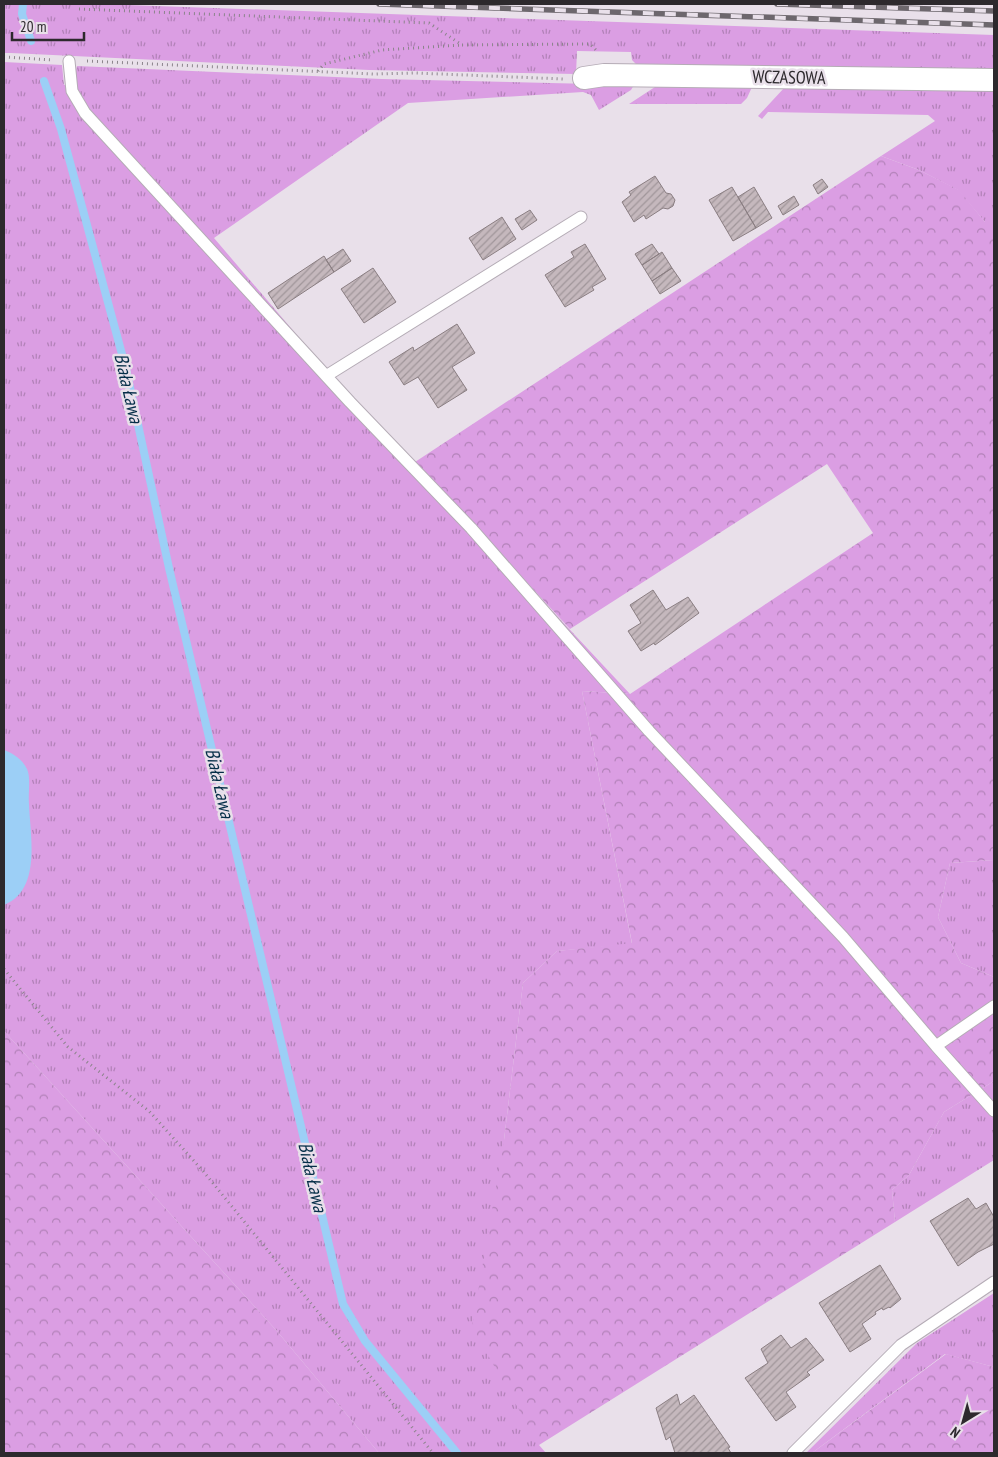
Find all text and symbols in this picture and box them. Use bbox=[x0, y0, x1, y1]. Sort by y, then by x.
scale bar bbox=[12, 10, 85, 42]
text: 20 m bbox=[20, 17, 46, 36]
street label: WCZASOWA bbox=[752, 65, 826, 89]
water label: Biała Ława bbox=[109, 351, 149, 427]
water label: Biała Ława bbox=[200, 746, 240, 822]
water label: Biała Ława bbox=[293, 1140, 333, 1216]
north arrow bbox=[938, 1397, 988, 1447]
text: N bbox=[947, 1423, 964, 1442]

